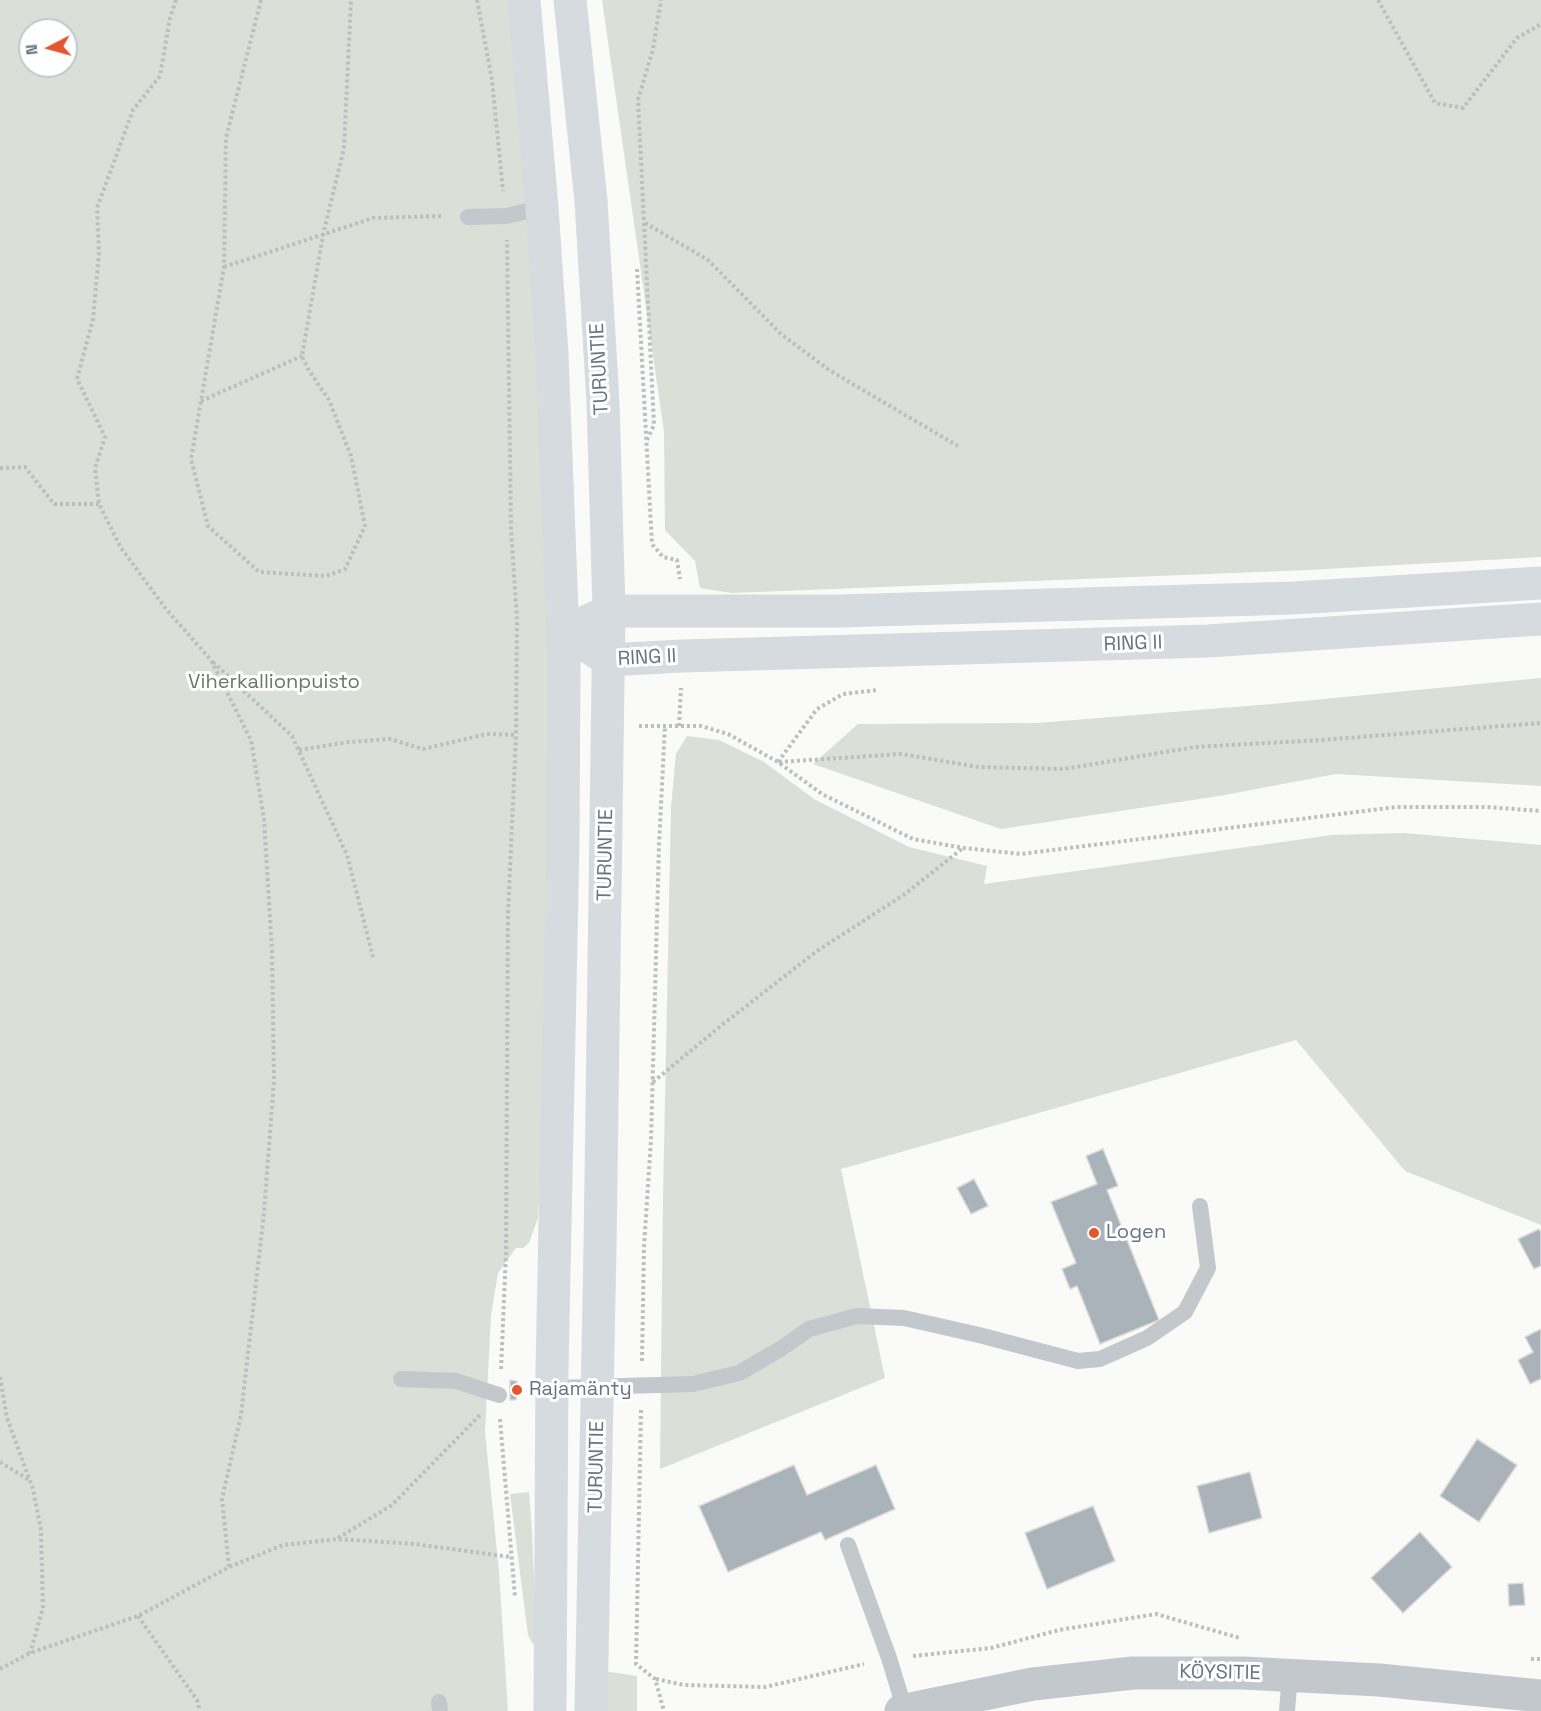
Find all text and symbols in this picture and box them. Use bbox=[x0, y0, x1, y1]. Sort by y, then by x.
north arrow bbox=[18, 18, 78, 78]
text: N bbox=[21, 43, 43, 56]
street label: TURUNTIE bbox=[586, 322, 614, 416]
street label: RING II bbox=[1103, 631, 1163, 657]
street label: RING II bbox=[617, 644, 677, 672]
park label: Viherkallionpuisto bbox=[188, 671, 360, 695]
street label: TURUNTIE bbox=[593, 809, 619, 901]
place label: Logen bbox=[1106, 1221, 1166, 1245]
marker: Logen bbox=[1087, 1226, 1101, 1240]
place label: Rajamänty bbox=[529, 1378, 632, 1402]
marker: Rajamänty bbox=[510, 1383, 524, 1397]
street label: TURUNTIE bbox=[584, 1421, 610, 1513]
street label: KÖYSITIE bbox=[1179, 1660, 1261, 1686]

